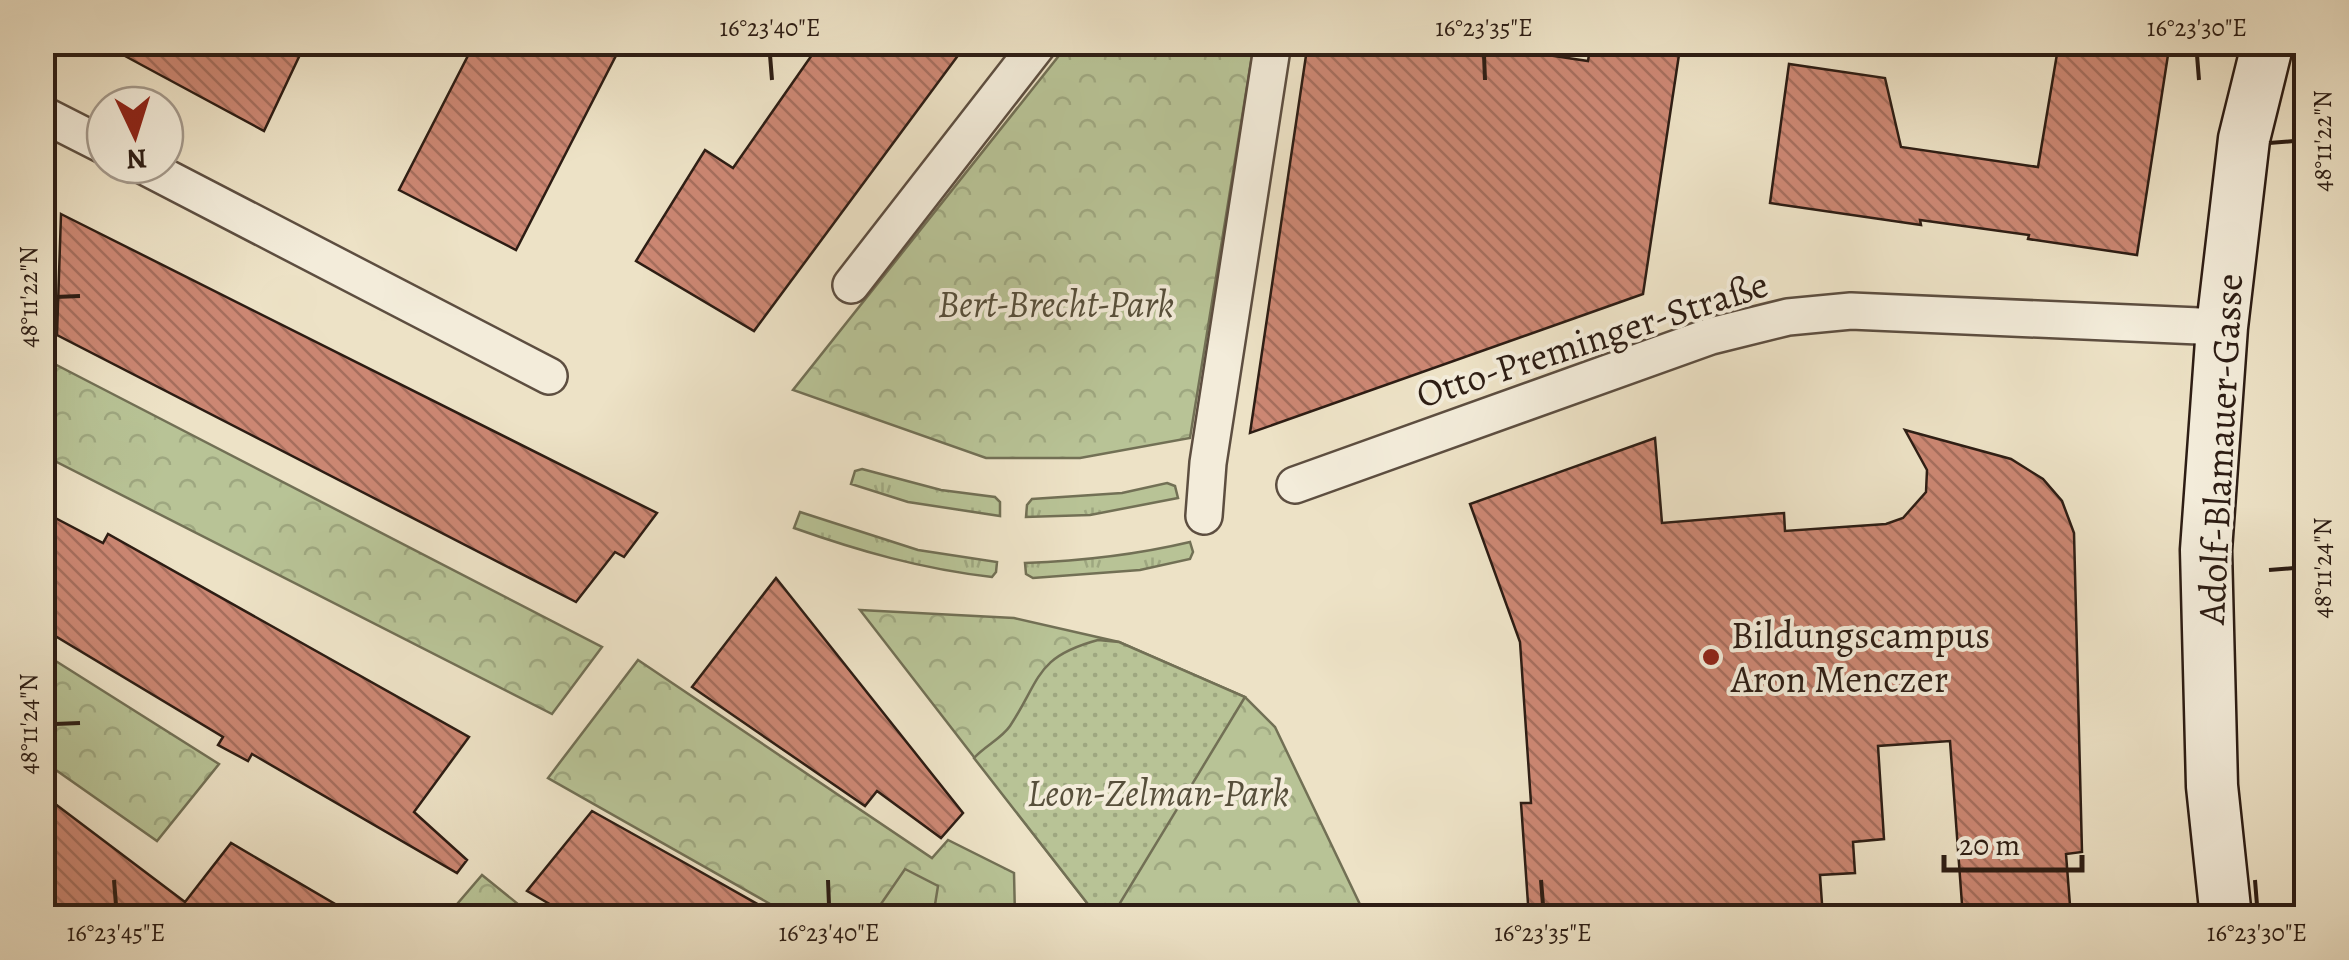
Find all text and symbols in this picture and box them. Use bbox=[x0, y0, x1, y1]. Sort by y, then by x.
text: 16°23'40"E bbox=[719, 11, 821, 45]
text: 16°23'35"E bbox=[1435, 11, 1533, 45]
text: 16°23'30"E bbox=[2147, 11, 2247, 45]
north arrow bbox=[85, 85, 185, 185]
text: 48°11'22"N bbox=[2306, 90, 2340, 192]
text: N bbox=[125, 139, 148, 179]
text: 48°11'22"N bbox=[12, 246, 46, 348]
street label: Otto-Preminger-Straße bbox=[1410, 258, 1774, 420]
street label: Adolf-Blamauer-Gasse bbox=[2185, 272, 2255, 627]
park label: Bert-Brecht-Park bbox=[938, 278, 1174, 330]
text: 48°11'24"N bbox=[2306, 517, 2340, 619]
place label: Bildungscampus Aron Menczer bbox=[1730, 609, 1990, 705]
marker: Bildungscampus Aron Menczer bbox=[1700, 646, 1722, 668]
text: 48°11'24"N bbox=[12, 673, 46, 775]
park label: Leon-Zelman-Park bbox=[1027, 767, 1289, 819]
scale bar bbox=[1944, 810, 2082, 872]
text: 20 m bbox=[1959, 825, 2020, 865]
text: 16°23'45"E bbox=[67, 916, 165, 950]
text: 16°23'40"E bbox=[778, 916, 880, 950]
text: 16°23'35"E bbox=[1494, 916, 1592, 950]
text: 16°23'30"E bbox=[2207, 916, 2307, 950]

